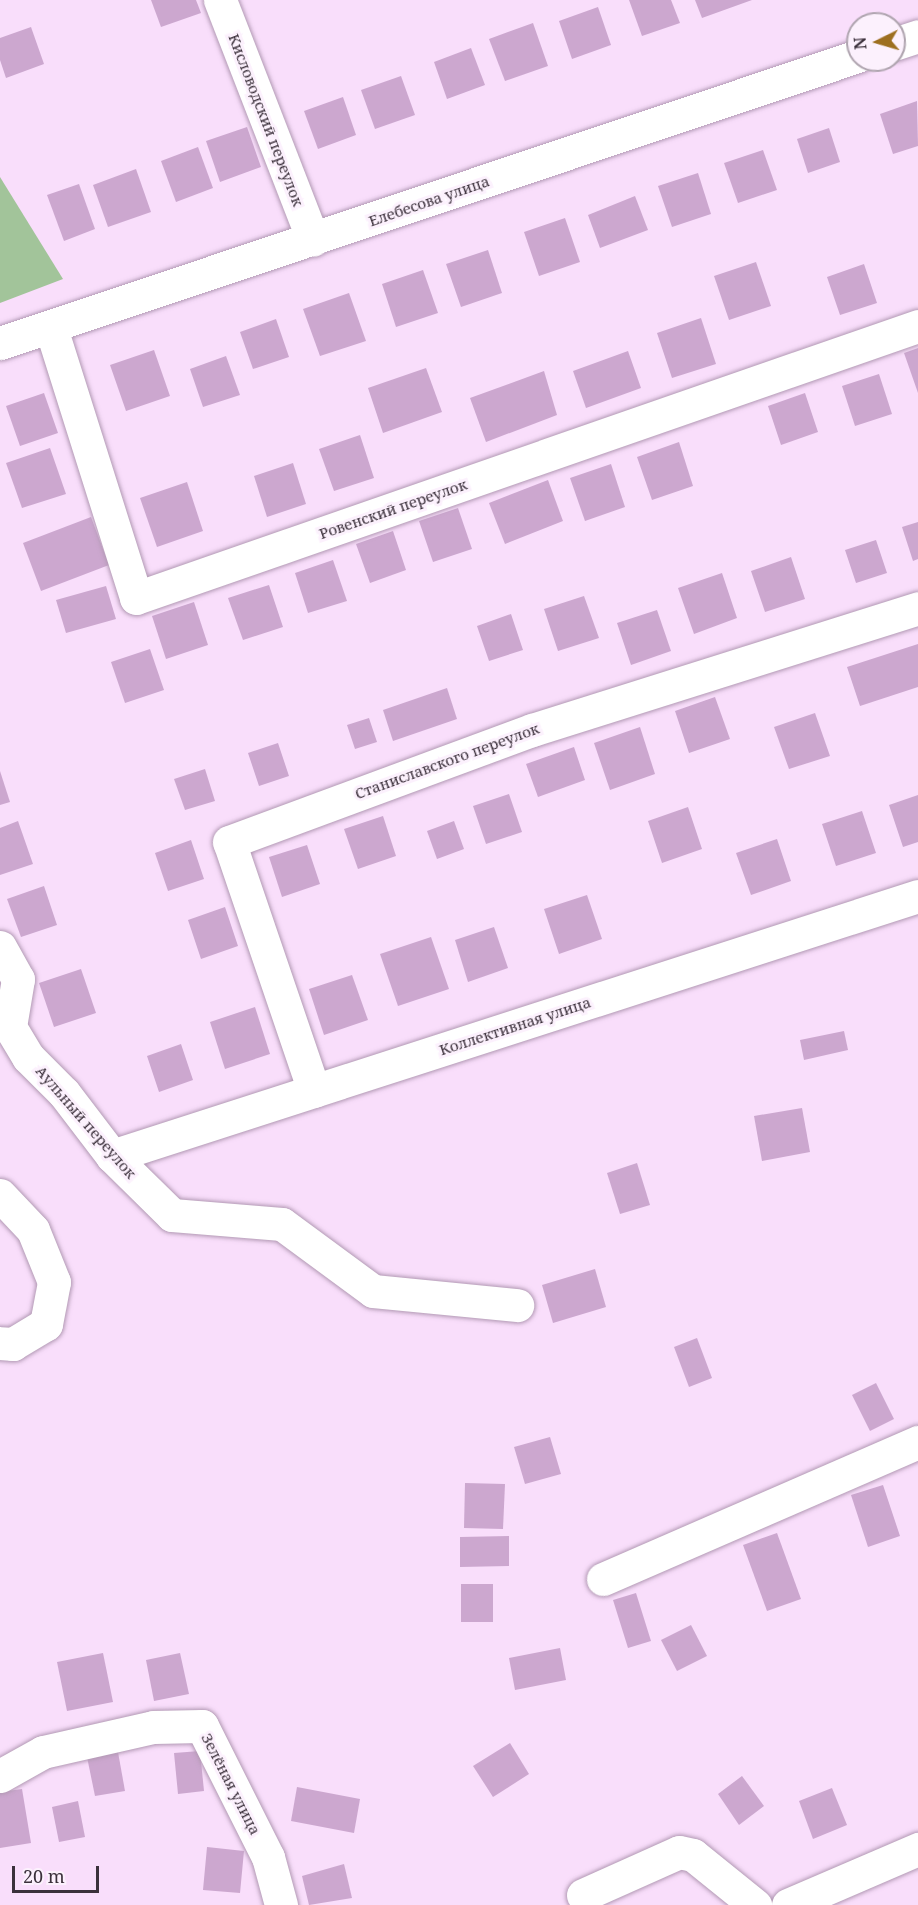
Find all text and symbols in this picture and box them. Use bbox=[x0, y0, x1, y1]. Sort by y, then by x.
north arrow bbox=[846, 12, 906, 72]
street label: Кисловодский переулок bbox=[225, 31, 307, 209]
text: N bbox=[849, 36, 872, 51]
street label: Елебесова улица bbox=[366, 172, 492, 230]
street label: Ровенский переулок bbox=[317, 475, 469, 543]
street label: Станиславского переулок bbox=[352, 719, 542, 803]
street label: Коллективная улица bbox=[437, 993, 593, 1059]
street label: Аульный переулок bbox=[32, 1062, 140, 1182]
street label: Зелёная улица bbox=[198, 1730, 264, 1838]
scale bar bbox=[15, 1854, 102, 1892]
text: 20 m bbox=[23, 1864, 65, 1888]

